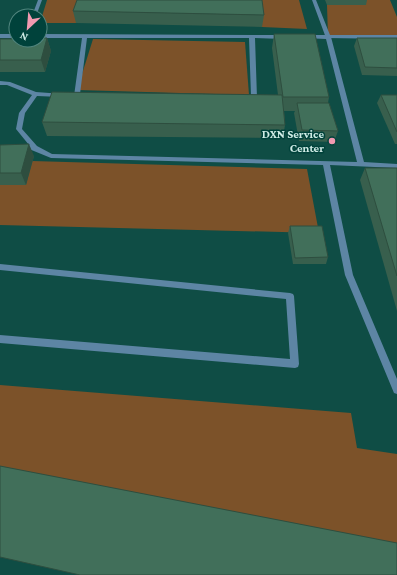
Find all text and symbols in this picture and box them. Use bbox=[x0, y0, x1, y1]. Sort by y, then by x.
north arrow bbox=[8, 8, 48, 48]
text: N bbox=[17, 30, 30, 44]
place label: DXN Service Center bbox=[262, 127, 324, 155]
marker: DXN Service Center bbox=[327, 136, 337, 146]

